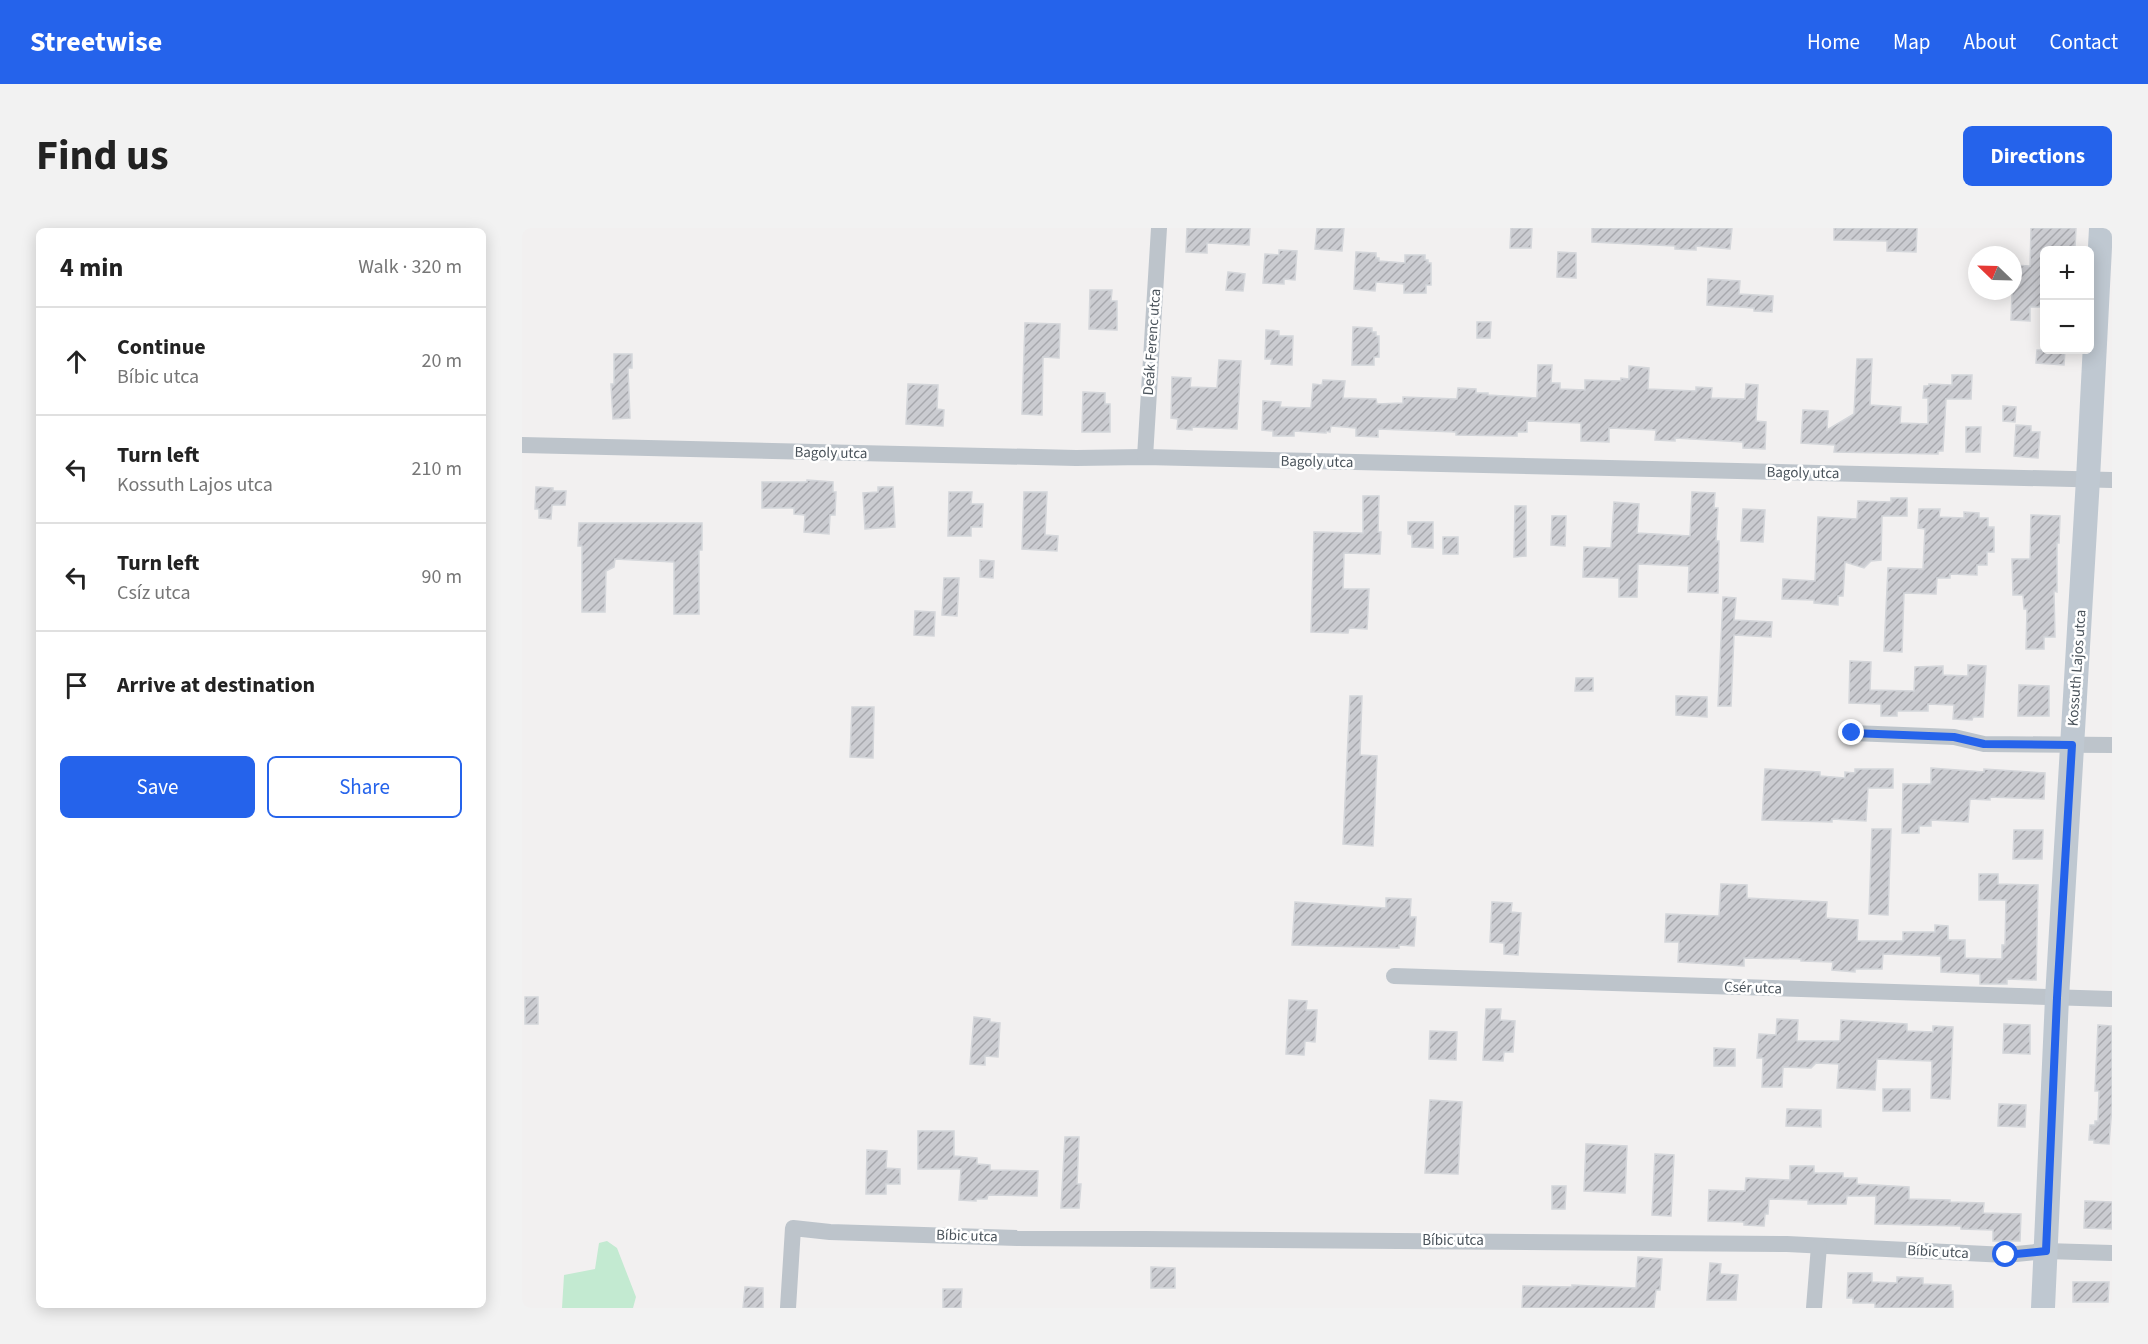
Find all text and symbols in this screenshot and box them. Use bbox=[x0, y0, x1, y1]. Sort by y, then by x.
text: Streetwise bbox=[30, 22, 162, 62]
text: Home bbox=[1807, 27, 1860, 57]
text: Map bbox=[1893, 27, 1931, 57]
text: About bbox=[1964, 27, 2016, 57]
text: Contact bbox=[2049, 27, 2118, 57]
text: Find us bbox=[36, 126, 169, 186]
button: Directions bbox=[1963, 126, 2112, 186]
north arrow bbox=[1968, 246, 2022, 300]
map controls bbox=[2040, 246, 2094, 354]
button: + bbox=[2040, 246, 2094, 300]
text: 4 min bbox=[60, 249, 123, 286]
text: Walk · 320 m bbox=[358, 253, 462, 281]
street label: Deák Ferenc utca bbox=[1138, 288, 1166, 396]
button: − bbox=[2040, 300, 2094, 354]
text: Continue bbox=[117, 331, 206, 363]
icon: ahead bbox=[60, 345, 93, 378]
text: 20 m bbox=[422, 347, 462, 375]
text: Bíbic utca bbox=[117, 363, 199, 391]
text: Turn left bbox=[117, 439, 199, 471]
street label: Bagoly utca bbox=[794, 442, 868, 464]
street label: Bagoly utca bbox=[1280, 451, 1354, 473]
icon: left bbox=[60, 453, 93, 486]
text: 210 m bbox=[412, 455, 462, 483]
street label: Bagoly utca bbox=[1766, 462, 1840, 484]
text: Kossuth Lajos utca bbox=[117, 471, 273, 499]
text: Turn left bbox=[117, 547, 199, 579]
icon: left bbox=[60, 561, 93, 594]
text: 90 m bbox=[422, 563, 462, 591]
text: Csíz utca bbox=[117, 579, 191, 607]
street label: Kossuth Lajos utca bbox=[2062, 609, 2092, 727]
icon: arrive bbox=[60, 669, 93, 702]
text: Arrive at destination bbox=[117, 669, 315, 701]
route end bbox=[1838, 719, 1864, 745]
button: Save bbox=[60, 756, 255, 818]
button: Share bbox=[267, 756, 462, 818]
street label: Csér utca bbox=[1724, 976, 1782, 1000]
street label: Bíbic utca bbox=[936, 1224, 998, 1248]
street label: Bíbic utca bbox=[1422, 1230, 1484, 1251]
street label: Bíbic utca bbox=[1907, 1240, 1969, 1264]
route start bbox=[1992, 1241, 2018, 1267]

